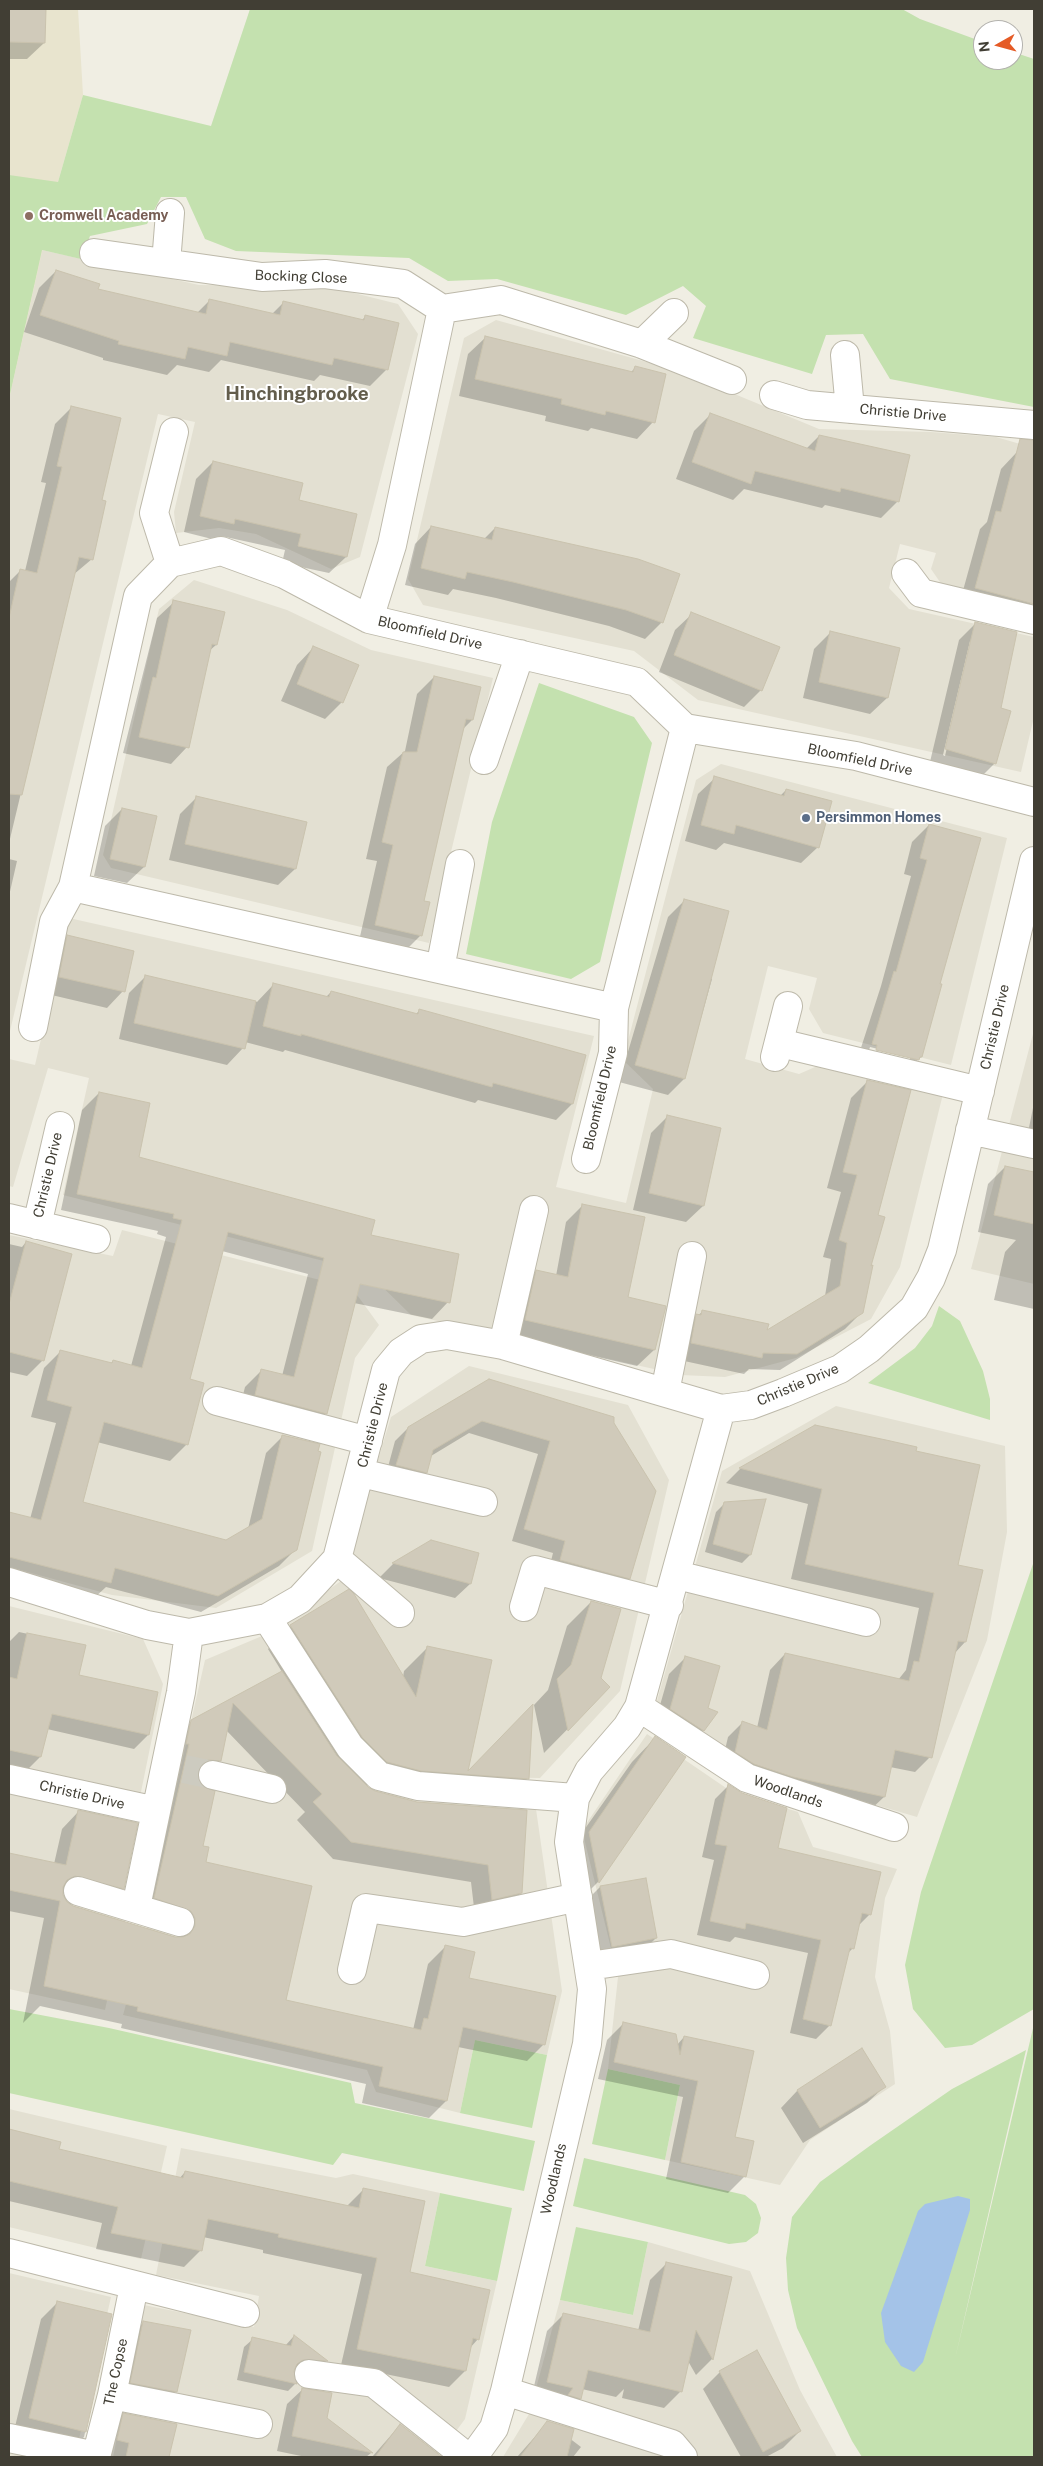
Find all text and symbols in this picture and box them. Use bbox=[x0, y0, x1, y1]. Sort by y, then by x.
north arrow bbox=[973, 20, 1023, 70]
text: N bbox=[975, 40, 993, 53]
place label: Cromwell Academy bbox=[39, 208, 168, 224]
marker: Cromwell Academy bbox=[23, 210, 35, 222]
street label: Bocking Close bbox=[254, 267, 348, 287]
district label: Hinchingbrooke bbox=[225, 383, 369, 405]
street label: Christie Drive bbox=[859, 401, 947, 425]
street label: Bloomfield Drive bbox=[376, 613, 484, 653]
street label: Bloomfield Drive bbox=[806, 741, 914, 779]
place label: Persimmon Homes bbox=[816, 810, 941, 826]
marker: Persimmon Homes bbox=[800, 812, 812, 824]
street label: Christie Drive bbox=[977, 983, 1013, 1071]
street label: Bloomfield Drive bbox=[580, 1044, 620, 1152]
street label: Christie Drive bbox=[30, 1131, 66, 1219]
street label: Christie Drive bbox=[755, 1360, 841, 1410]
street label: Christie Drive bbox=[354, 1381, 392, 1469]
street label: Woodlands bbox=[751, 1772, 825, 1812]
street label: Christie Drive bbox=[38, 1777, 126, 1813]
street label: Woodlands bbox=[538, 2142, 570, 2216]
street label: The Copse bbox=[101, 2337, 131, 2407]

